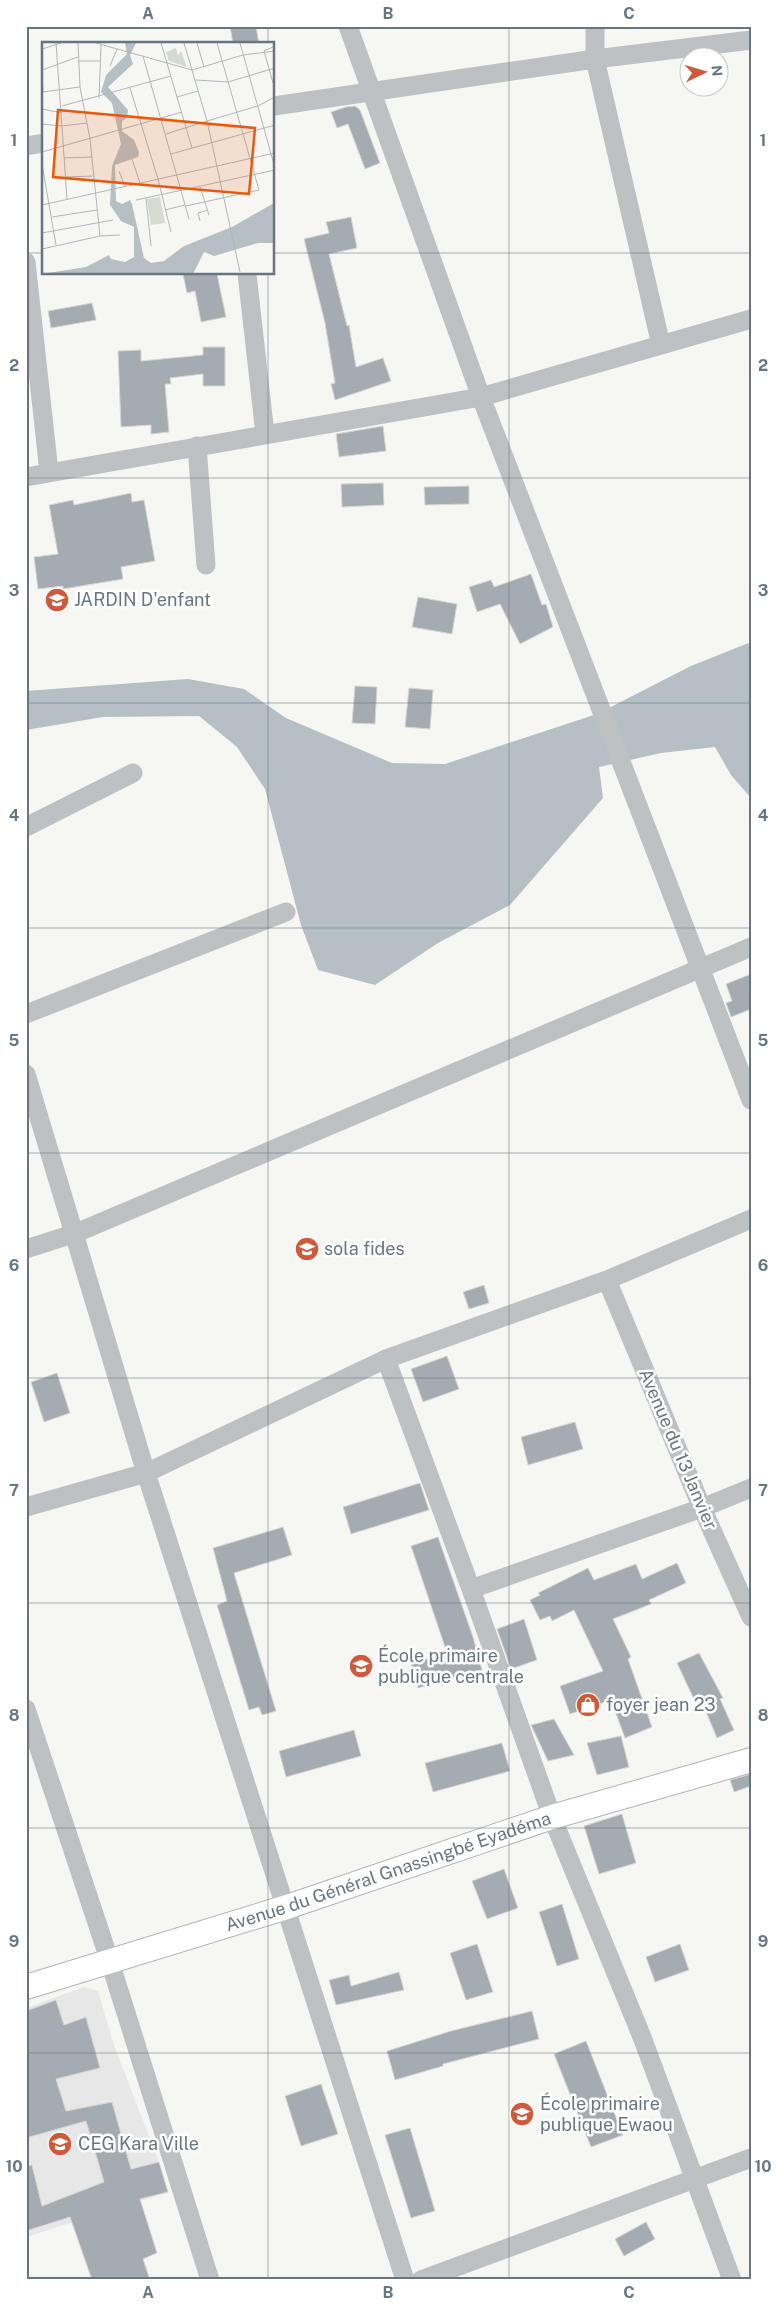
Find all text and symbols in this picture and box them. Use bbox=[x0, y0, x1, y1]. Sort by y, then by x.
text: A bbox=[142, 4, 154, 23]
text: B bbox=[383, 4, 394, 23]
text: C bbox=[623, 4, 635, 23]
inset map bbox=[42, 42, 275, 275]
north arrow bbox=[680, 48, 730, 98]
text: N bbox=[709, 65, 725, 77]
text: 1 bbox=[11, 131, 17, 150]
text: 1 bbox=[760, 131, 766, 150]
text: 2 bbox=[9, 356, 19, 375]
text: 2 bbox=[758, 356, 768, 375]
text: 3 bbox=[9, 581, 19, 600]
text: 3 bbox=[758, 581, 768, 600]
school or university icon: JARDIN D'enfant bbox=[44, 587, 70, 613]
place label: JARDIN D'enfant bbox=[74, 589, 211, 610]
text: 4 bbox=[9, 806, 20, 825]
text: 4 bbox=[758, 806, 769, 825]
text: 5 bbox=[9, 1031, 20, 1050]
text: 5 bbox=[758, 1031, 769, 1050]
school or university icon: sola fides bbox=[294, 1236, 320, 1262]
place label: sola fides bbox=[324, 1238, 405, 1259]
text: 6 bbox=[9, 1256, 19, 1275]
text: 6 bbox=[758, 1256, 768, 1275]
street label: Avenue du 13 Janvier bbox=[635, 1365, 722, 1532]
text: 7 bbox=[9, 1481, 19, 1500]
text: 7 bbox=[758, 1481, 768, 1500]
place label: École primaire publique centrale bbox=[378, 1644, 524, 1687]
school or university icon: École primaire publique centrale bbox=[348, 1653, 374, 1679]
shop icon: foyer jean 23 bbox=[575, 1692, 601, 1718]
place label: foyer jean 23 bbox=[606, 1694, 716, 1715]
text: 8 bbox=[9, 1706, 20, 1725]
text: 8 bbox=[758, 1706, 769, 1725]
street label: Avenue du Général Gnassingbé Eyadéma bbox=[223, 1807, 553, 1935]
text: 9 bbox=[9, 1932, 19, 1951]
text: 9 bbox=[758, 1932, 768, 1951]
place label: École primaire publique Ewaou bbox=[540, 2092, 673, 2135]
school or university icon: École primaire publique Ewaou bbox=[509, 2101, 535, 2127]
school or university icon: CEG Kara Ville bbox=[47, 2131, 73, 2157]
place label: CEG Kara Ville bbox=[78, 2133, 199, 2154]
text: 10 bbox=[5, 2157, 23, 2176]
text: 10 bbox=[754, 2157, 772, 2176]
text: A bbox=[142, 2283, 154, 2302]
text: B bbox=[383, 2283, 394, 2302]
text: C bbox=[623, 2283, 635, 2302]

